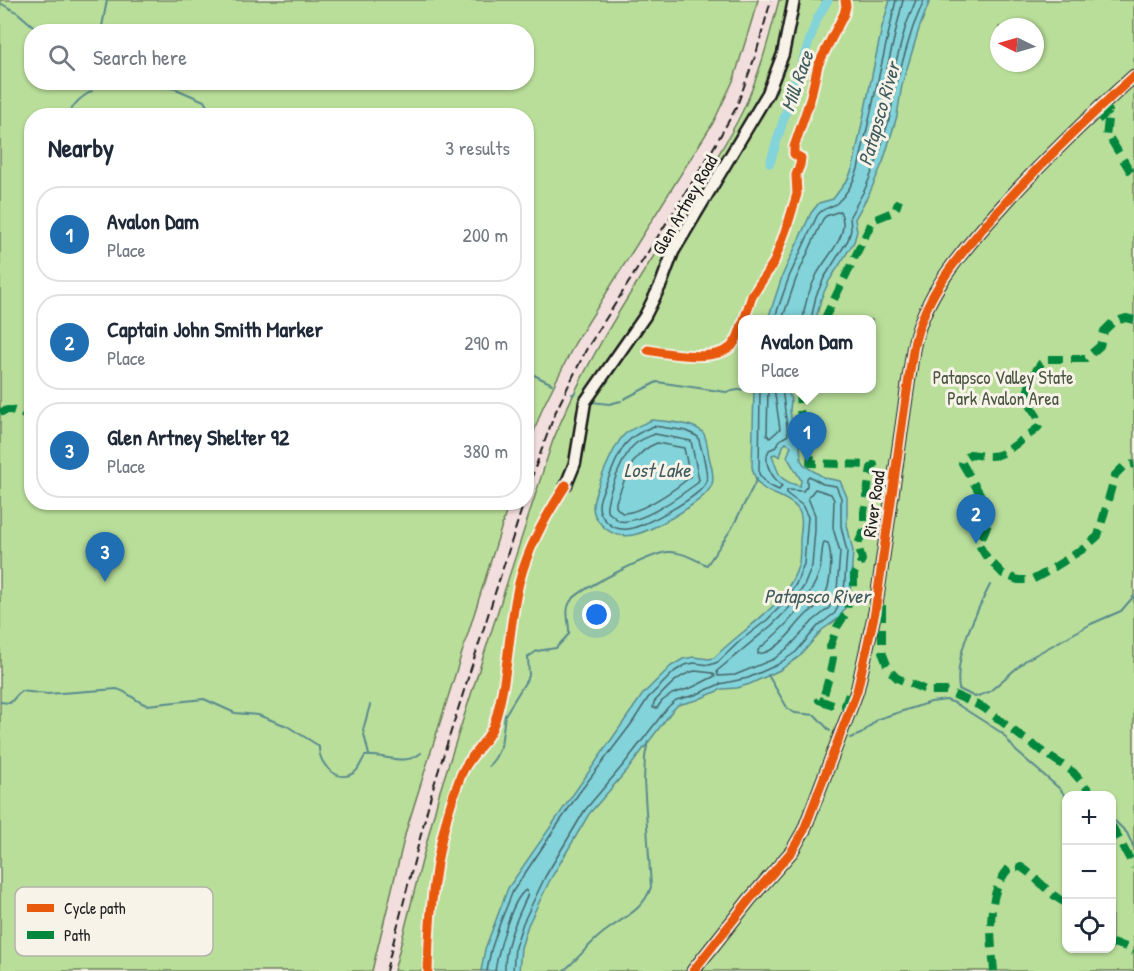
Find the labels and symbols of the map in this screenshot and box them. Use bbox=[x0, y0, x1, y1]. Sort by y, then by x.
north arrow bbox=[990, 18, 1044, 72]
water label: Mill Race bbox=[774, 46, 820, 115]
water label: Patapsco River bbox=[851, 57, 908, 169]
street label: Glen Artney Road bbox=[646, 150, 723, 259]
park label: Patapsco Valley State Park Avalon Area bbox=[933, 365, 1073, 411]
pin: 1 bbox=[788, 412, 826, 462]
water label: Lost Lake bbox=[624, 456, 691, 483]
street label: River Road bbox=[856, 469, 891, 539]
pin: 2 bbox=[956, 494, 996, 544]
pin: 3 bbox=[86, 532, 124, 582]
water label: Patapsco River bbox=[764, 582, 872, 610]
your location bbox=[582, 600, 611, 629]
legend bbox=[15, 887, 213, 956]
text: Cycle path bbox=[64, 897, 126, 919]
text: Path bbox=[64, 924, 90, 946]

